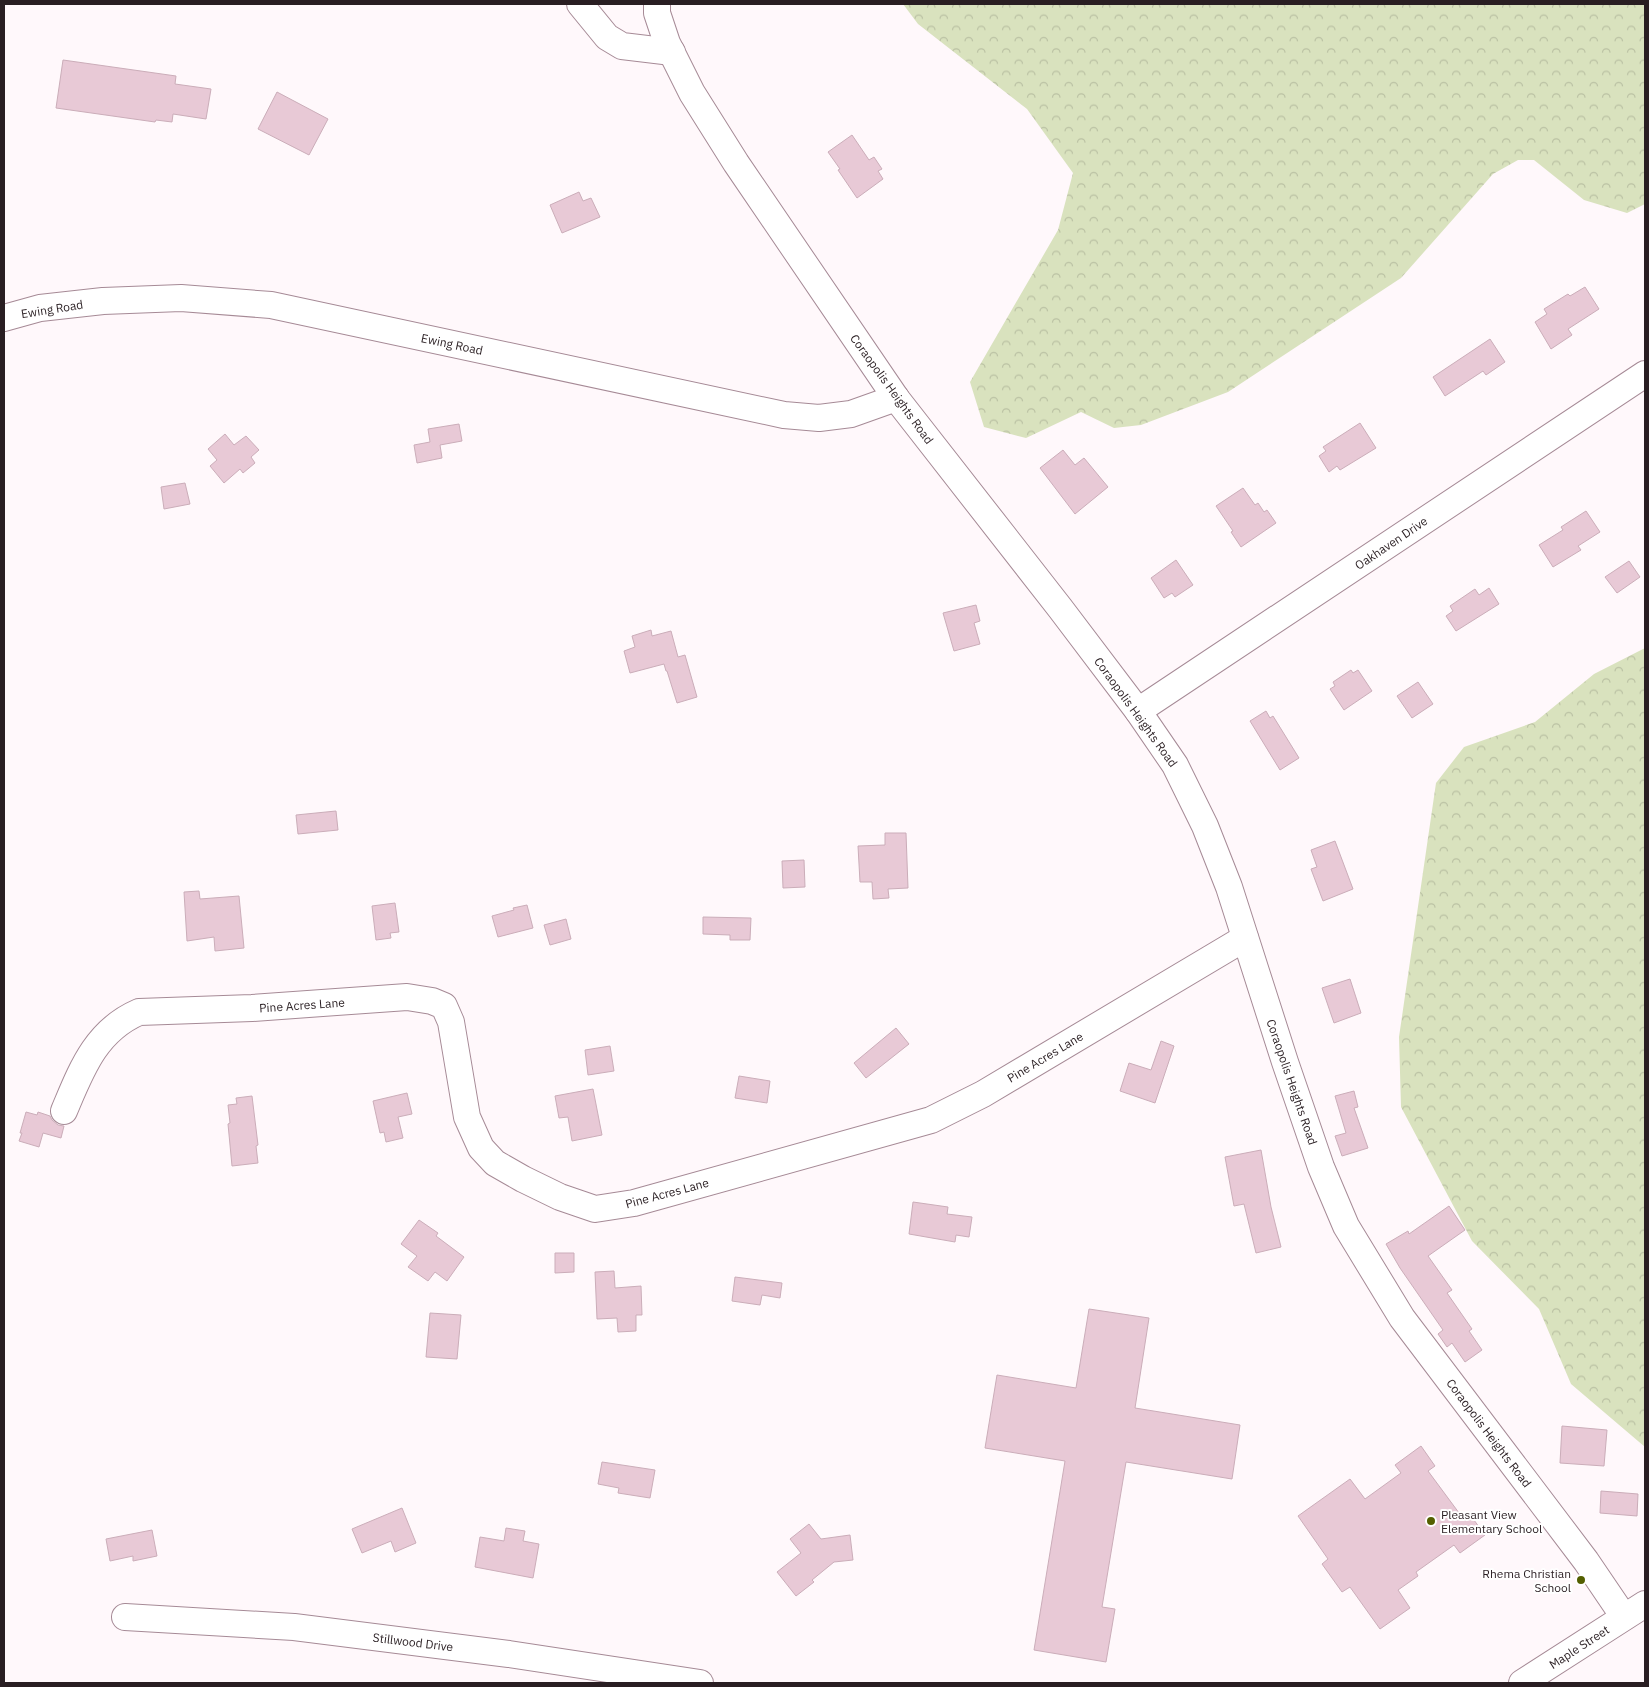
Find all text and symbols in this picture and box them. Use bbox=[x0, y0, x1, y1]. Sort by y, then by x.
street label: Ewing Road bbox=[20, 297, 84, 321]
street label: Ewing Road bbox=[420, 330, 484, 358]
street label: Coraopolis Heights Road bbox=[847, 331, 937, 447]
street label: Oakhaven Drive bbox=[1352, 513, 1430, 573]
street label: Coraopolis Heights Road bbox=[1091, 654, 1181, 770]
street label: Pine Acres Lane bbox=[259, 995, 346, 1015]
street label: Coraopolis Heights Road bbox=[1263, 1017, 1321, 1147]
street label: Pine Acres Lane bbox=[1004, 1028, 1086, 1085]
street label: Pine Acres Lane bbox=[624, 1175, 711, 1211]
street label: Coraopolis Heights Road bbox=[1443, 1376, 1535, 1490]
place label: Pleasant View Elementary School bbox=[1441, 1507, 1542, 1536]
marker: Pleasant View Elementary School bbox=[1425, 1515, 1437, 1527]
place label: Rhema Christian School bbox=[1482, 1566, 1571, 1595]
marker: Rhema Christian School bbox=[1575, 1574, 1587, 1586]
street label: Maple Street bbox=[1546, 1622, 1612, 1672]
street label: Stillwood Drive bbox=[372, 1630, 454, 1654]

